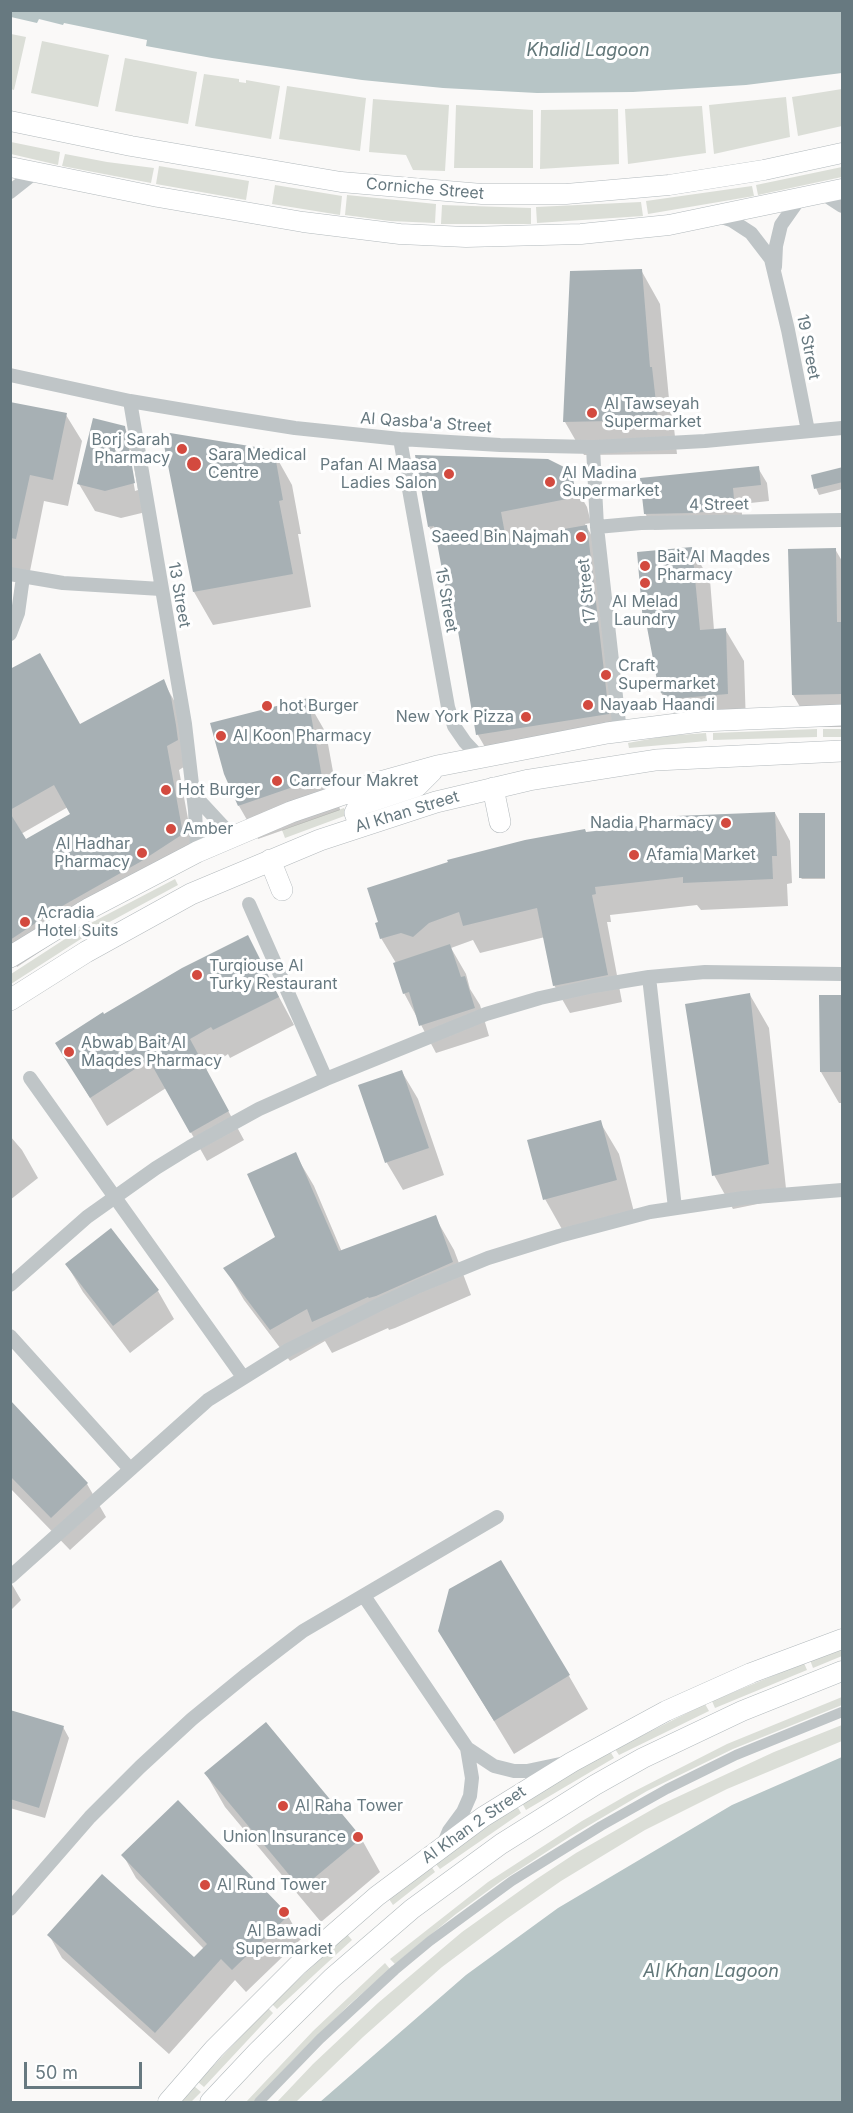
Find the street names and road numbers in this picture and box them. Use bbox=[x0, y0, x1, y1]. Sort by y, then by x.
street label: Corniche Street bbox=[365, 174, 485, 204]
street label: 19 Street bbox=[792, 313, 824, 381]
street label: Al Qasba'a Street bbox=[360, 409, 492, 437]
street label: 4 Street bbox=[689, 495, 749, 515]
street label: 17 Street bbox=[574, 558, 600, 624]
street label: 13 Street bbox=[164, 561, 194, 629]
street label: 15 Street bbox=[431, 566, 461, 634]
street label: Al Khan Street bbox=[353, 787, 461, 837]
street label: Al Khan 2 Street bbox=[419, 1782, 529, 1868]

